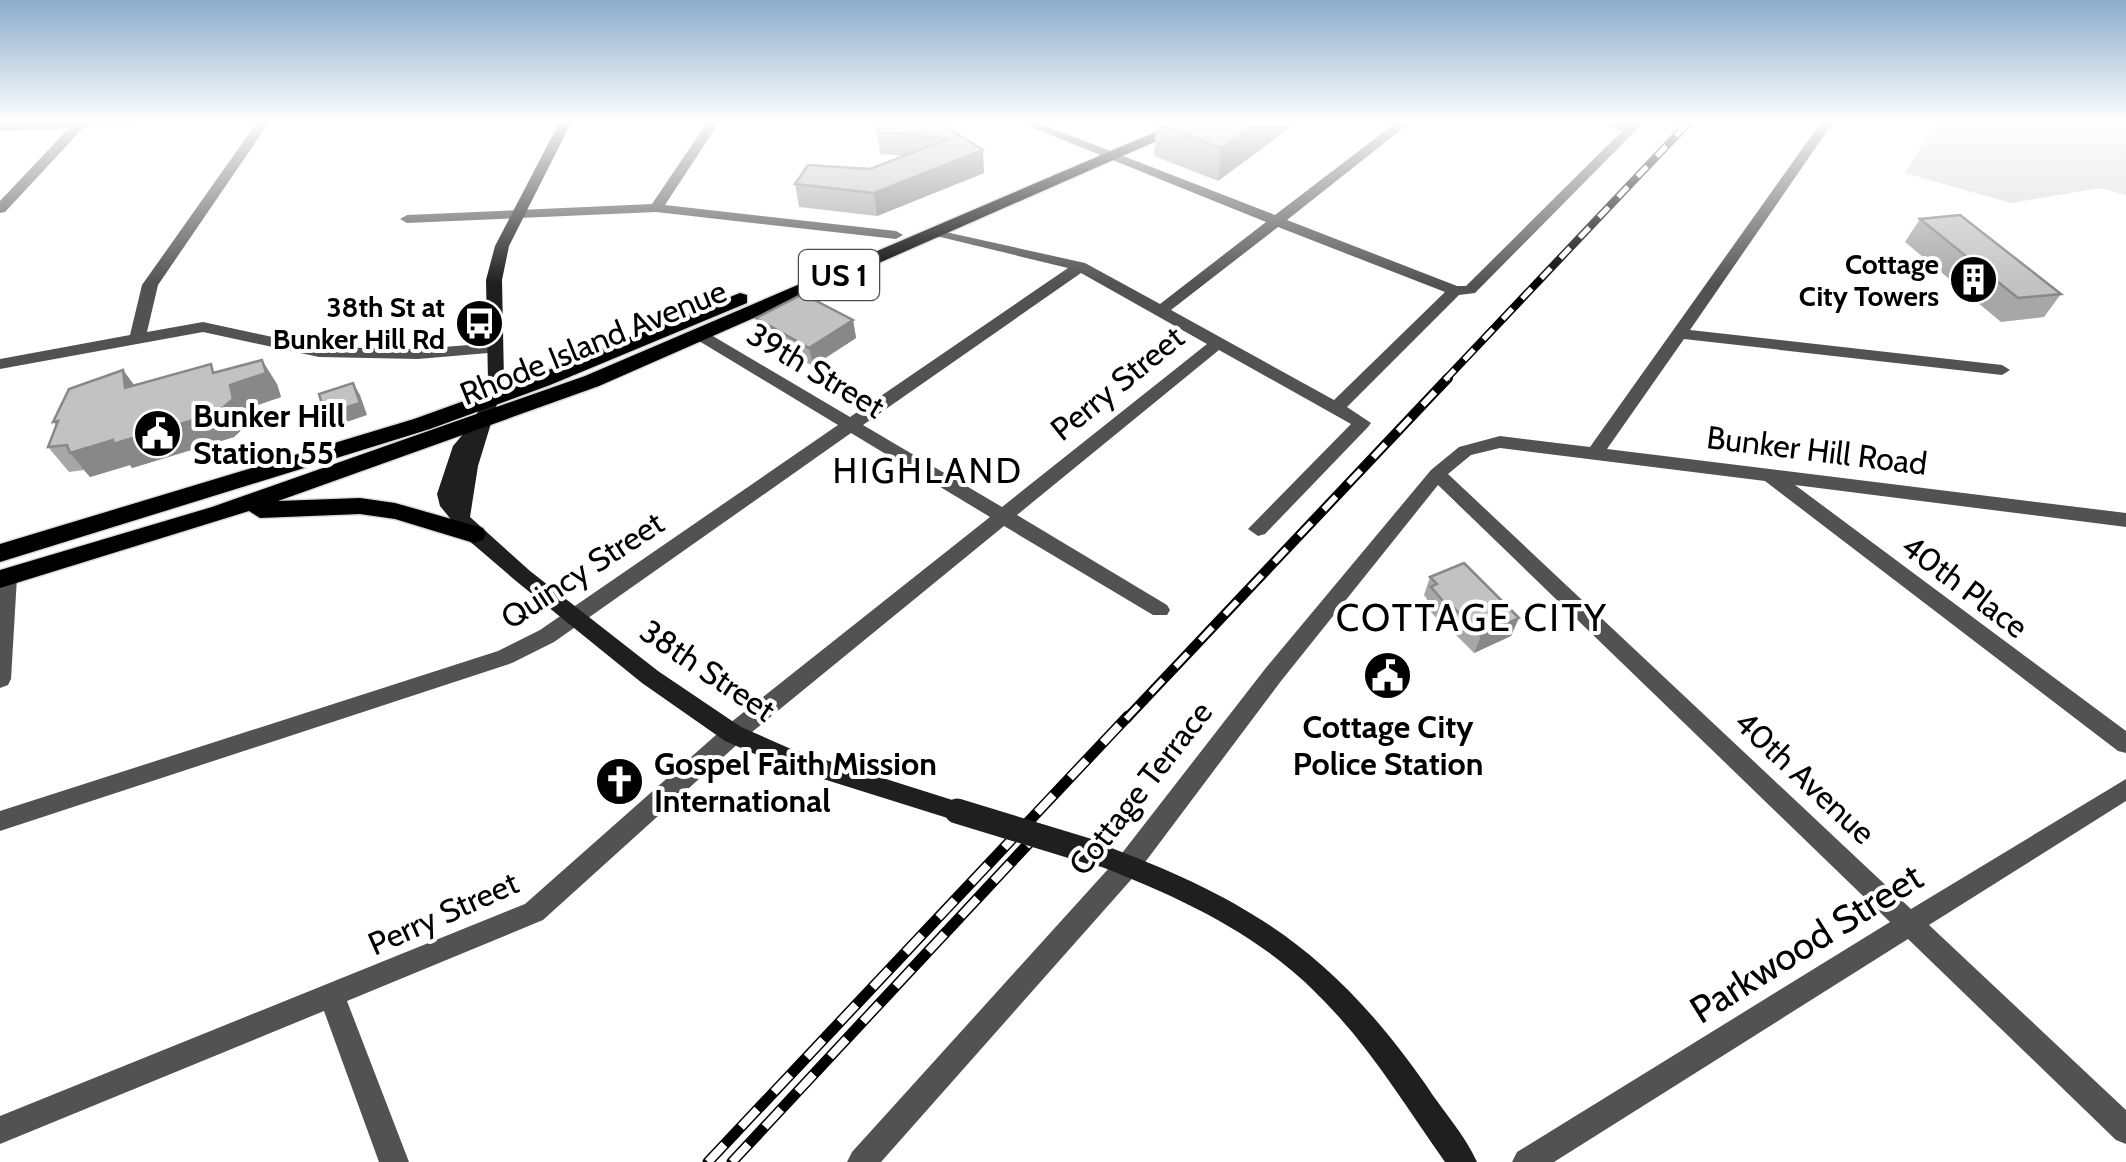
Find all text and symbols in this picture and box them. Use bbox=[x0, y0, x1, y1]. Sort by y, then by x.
place label: Cottage City Towers bbox=[1799, 247, 1939, 313]
road number: US 1 bbox=[799, 250, 879, 300]
building icon: Cottage City Towers bbox=[1948, 254, 2000, 306]
street label: Rhode Island Avenue bbox=[454, 271, 732, 413]
place label: 38th St at Bunker Hill Rd bbox=[273, 290, 445, 356]
bus stop icon: 38th St at Bunker Hill Rd bbox=[454, 297, 506, 349]
street label: 39th Street bbox=[740, 314, 892, 426]
street label: Perry Street bbox=[1043, 317, 1192, 449]
place label: Bunker Hill Station 55 bbox=[193, 396, 345, 472]
public building icon: Bunker Hill Station 55 bbox=[132, 407, 184, 459]
street label: Bunker Hill Road bbox=[1705, 417, 1929, 483]
district label: HIGHLAND bbox=[832, 449, 1024, 492]
street label: Quincy Street bbox=[493, 503, 671, 637]
street label: 40th Place bbox=[1894, 526, 2036, 646]
district label: COTTAGE CITY bbox=[1336, 594, 1608, 641]
street label: 38th Street bbox=[633, 611, 783, 729]
public building icon: Cottage City Police Station bbox=[1362, 650, 1414, 702]
street label: Cottage Terrace bbox=[1060, 693, 1220, 883]
street label: 40th Avenue bbox=[1727, 702, 1883, 852]
place label: Cottage City Police Station bbox=[1293, 707, 1483, 783]
place label: Gospel Faith Mission International bbox=[654, 744, 937, 820]
church icon: Gospel Faith Mission International bbox=[593, 755, 645, 807]
street label: Parkwood Street bbox=[1681, 853, 1931, 1033]
street label: Perry Street bbox=[362, 863, 524, 963]

